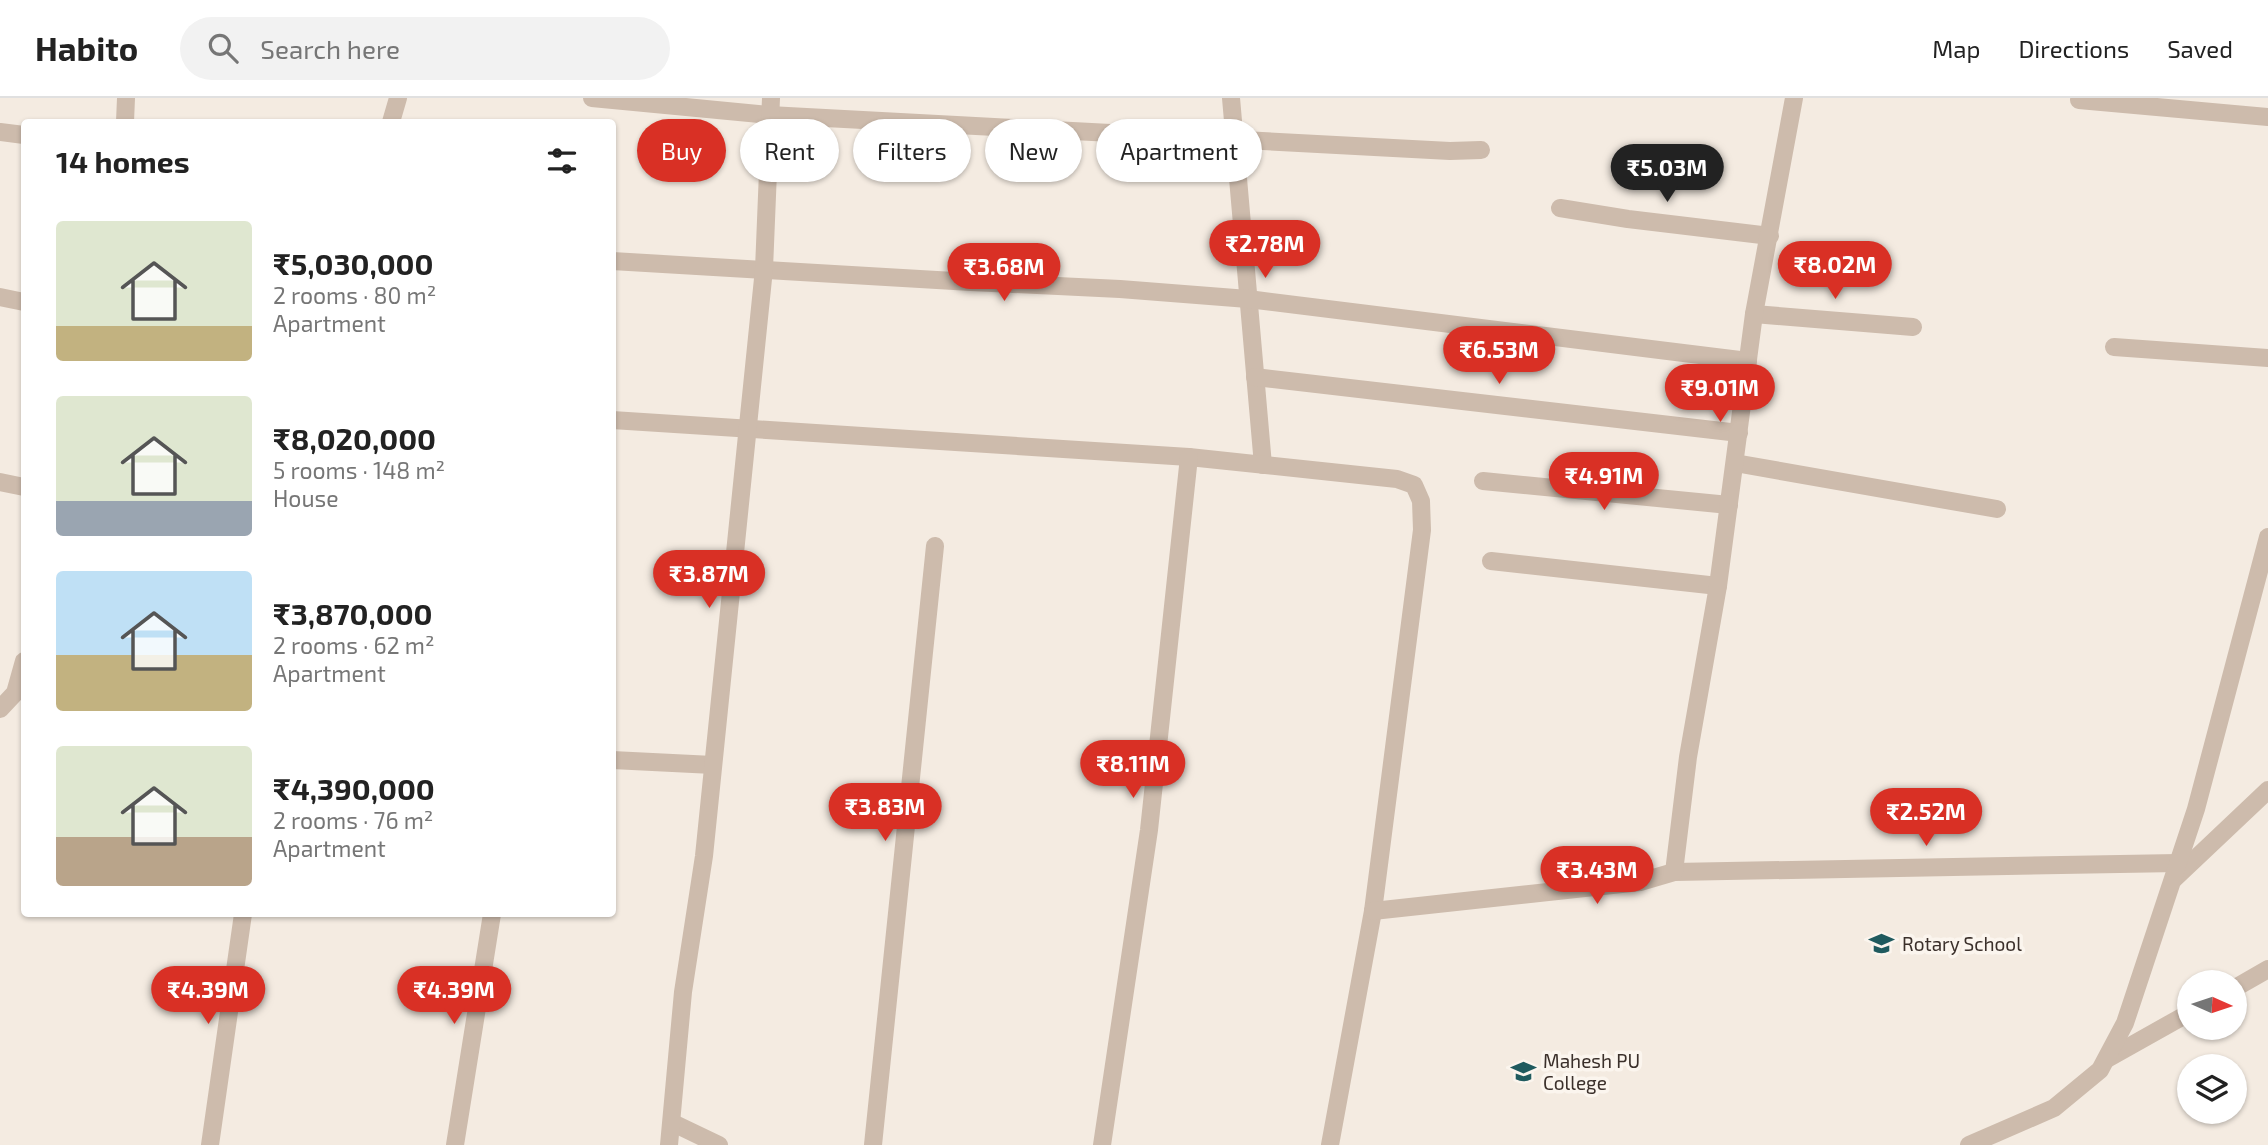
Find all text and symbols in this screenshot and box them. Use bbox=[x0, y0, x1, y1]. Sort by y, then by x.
search box bbox=[180, 17, 670, 80]
text: Habito bbox=[35, 28, 138, 68]
icon: search bbox=[204, 29, 242, 67]
text: Search here bbox=[260, 33, 400, 64]
text: Map bbox=[1932, 34, 1980, 63]
text: Directions bbox=[2018, 34, 2129, 63]
text: Saved bbox=[2167, 34, 2233, 63]
chip: Buy bbox=[637, 119, 726, 182]
chip: Rent bbox=[740, 119, 839, 182]
chip: Filters bbox=[853, 119, 971, 182]
chip: New bbox=[985, 119, 1082, 182]
chip: Apartment bbox=[1096, 119, 1262, 182]
icon: filters bbox=[543, 142, 581, 180]
text: 14 homes bbox=[56, 143, 190, 179]
pin: ₹5.03M bbox=[1610, 144, 1724, 204]
text: ₹5.03M bbox=[1627, 153, 1707, 181]
pin: ₹2.78M bbox=[1208, 220, 1322, 280]
text: ₹2.78M bbox=[1225, 229, 1305, 257]
pin: ₹8.02M bbox=[1778, 242, 1892, 301]
pin: ₹3.68M bbox=[947, 244, 1061, 303]
text: ₹5,030,000 bbox=[273, 245, 433, 281]
icon: home bbox=[112, 249, 196, 333]
text: ₹8.02M bbox=[1794, 250, 1876, 278]
text: ₹3.68M bbox=[963, 252, 1045, 280]
text: 2 rooms · 80 m² bbox=[273, 281, 436, 309]
text: Apartment bbox=[273, 309, 386, 337]
pin: ₹6.53M bbox=[1442, 327, 1556, 386]
text: ₹6.53M bbox=[1459, 335, 1539, 363]
pin: ₹9.01M bbox=[1663, 364, 1777, 424]
text: ₹9.01M bbox=[1681, 373, 1759, 401]
text: ₹8,020,000 bbox=[273, 420, 436, 456]
icon: home bbox=[112, 424, 196, 508]
pin: ₹4.91M bbox=[1547, 452, 1661, 512]
text: 5 rooms · 148 m² bbox=[273, 456, 445, 484]
text: ₹4.91M bbox=[1565, 461, 1643, 489]
text: House bbox=[273, 484, 339, 512]
pin: ₹3.87M bbox=[652, 550, 766, 610]
text: ₹3.87M bbox=[669, 559, 749, 587]
text: ₹3,870,000 bbox=[273, 595, 433, 631]
icon: home bbox=[112, 599, 196, 683]
text: 2 rooms · 62 m² bbox=[273, 631, 435, 659]
text: Apartment bbox=[273, 659, 386, 687]
pin: ₹8.11M bbox=[1076, 740, 1190, 800]
text: ₹8.11M bbox=[1096, 749, 1170, 777]
text: ₹4,390,000 bbox=[273, 770, 435, 806]
icon: home bbox=[112, 774, 196, 858]
pin: ₹3.83M bbox=[828, 784, 942, 843]
pin: ₹2.52M bbox=[1869, 788, 1983, 848]
text: ₹3.83M bbox=[845, 792, 925, 820]
text: ₹2.52M bbox=[1886, 797, 1966, 825]
text: 2 rooms · 76 m² bbox=[273, 806, 433, 834]
text: Apartment bbox=[273, 834, 386, 862]
pin: ₹3.43M bbox=[1540, 846, 1654, 906]
text: ₹3.43M bbox=[1557, 855, 1637, 883]
school or university icon: Rotary School bbox=[1868, 929, 1896, 957]
place label: Rotary School bbox=[1902, 932, 2022, 955]
pin: ₹4.39M bbox=[151, 967, 265, 1026]
pin: ₹4.39M bbox=[397, 967, 511, 1026]
north arrow bbox=[2177, 970, 2247, 1040]
map controls bbox=[2177, 970, 2247, 1124]
text: ₹4.39M bbox=[167, 975, 249, 1003]
text: ₹4.39M bbox=[413, 975, 495, 1003]
place label: Mahesh PU College bbox=[1543, 1049, 1640, 1094]
button: layers bbox=[2177, 1054, 2247, 1124]
school or university icon: Mahesh PU College bbox=[1509, 1057, 1537, 1085]

